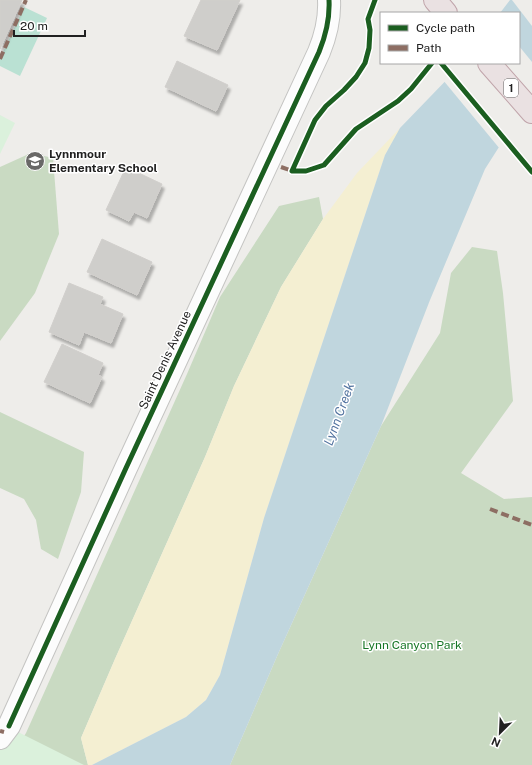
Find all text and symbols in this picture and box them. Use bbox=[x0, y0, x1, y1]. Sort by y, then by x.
scale bar bbox=[14, 12, 85, 38]
legend bbox=[380, 12, 520, 64]
text: 20 m bbox=[20, 19, 48, 33]
text: Cycle path bbox=[416, 21, 475, 35]
text: Path bbox=[416, 41, 442, 55]
road number: 1 bbox=[504, 79, 518, 97]
place label: Lynnmour Elementary School bbox=[49, 147, 158, 175]
school or university icon: Lynnmour Elementary School bbox=[24, 150, 46, 172]
street label: Saint Denis Avenue bbox=[136, 308, 194, 411]
water label: Lynn Creek bbox=[321, 381, 357, 447]
park label: Lynn Canyon Park bbox=[362, 638, 462, 652]
north arrow bbox=[480, 713, 520, 753]
text: N bbox=[490, 735, 502, 749]

